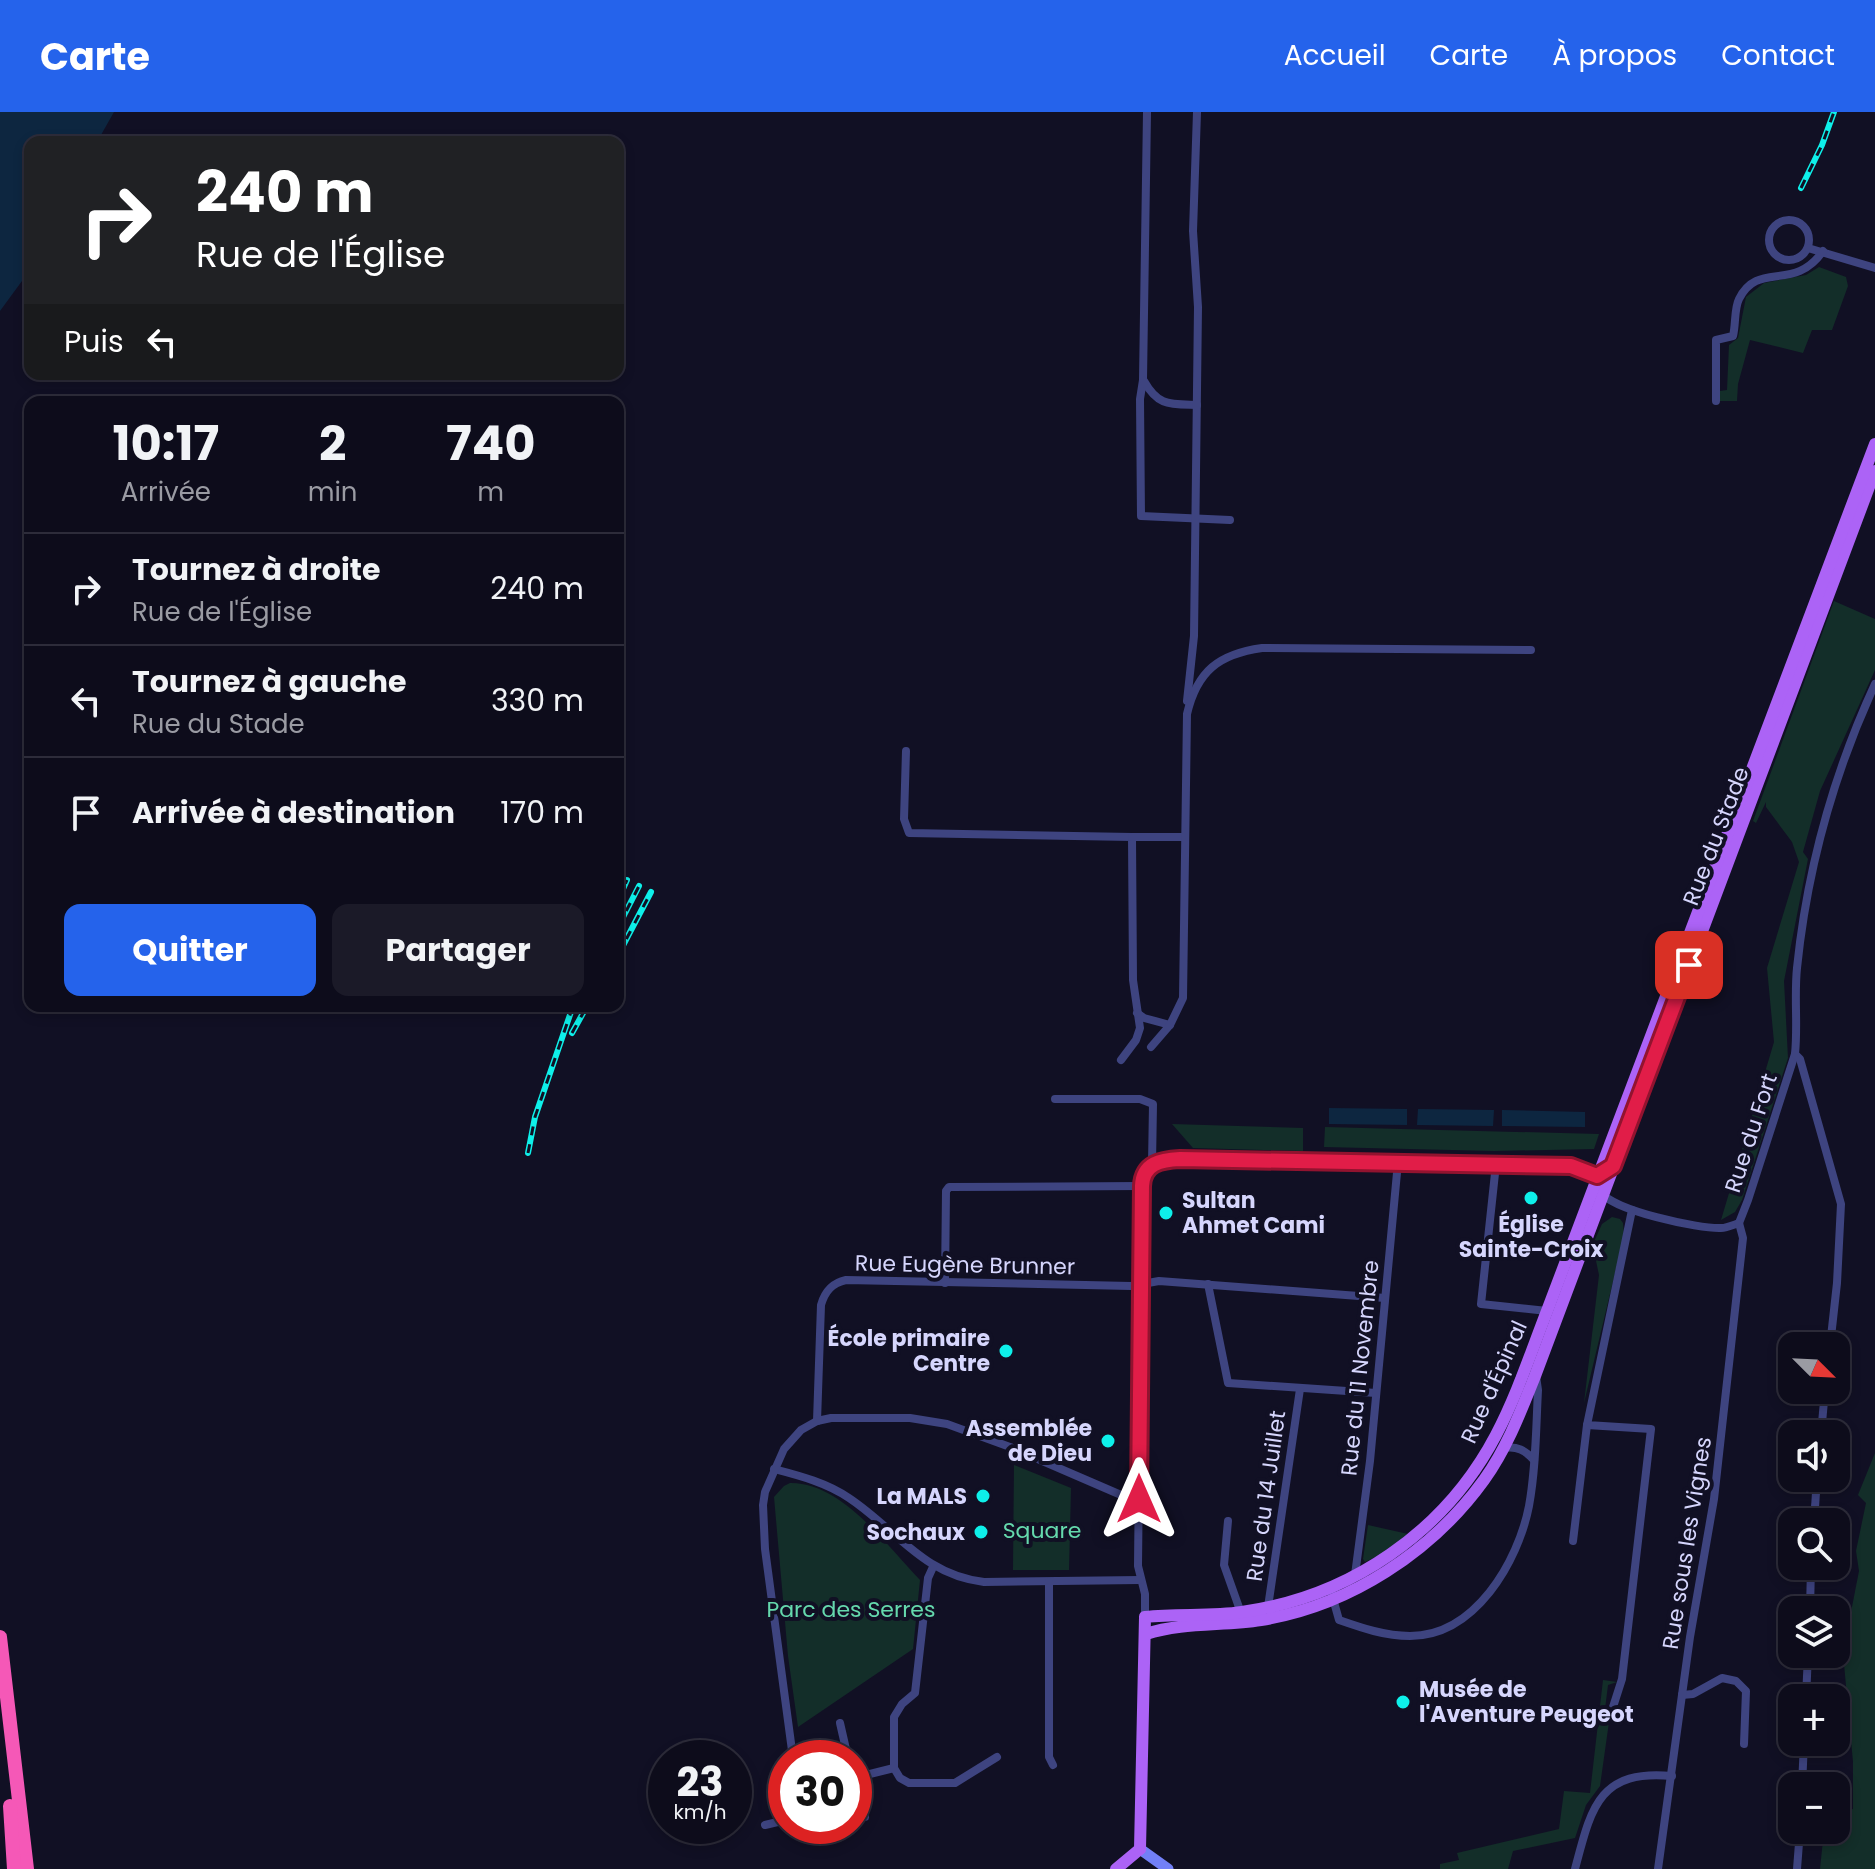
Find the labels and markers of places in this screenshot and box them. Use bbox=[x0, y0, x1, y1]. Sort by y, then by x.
pin bbox=[1655, 931, 1723, 999]
place label: Sultan Ahmet Cami bbox=[1182, 1185, 1325, 1241]
marker: Église Sainte-Croix bbox=[1522, 1189, 1540, 1207]
marker: Sultan Ahmet Cami bbox=[1157, 1204, 1175, 1222]
place label: Église Sainte-Croix bbox=[1459, 1209, 1603, 1265]
place label: École primaire Centre bbox=[828, 1323, 990, 1379]
marker: École primaire Centre bbox=[997, 1342, 1015, 1360]
place label: Assemblée de Dieu bbox=[966, 1413, 1092, 1469]
marker: Assemblée de Dieu bbox=[1099, 1432, 1117, 1450]
place label: La MALS bbox=[876, 1481, 967, 1512]
marker: La MALS bbox=[974, 1487, 992, 1505]
place label: Sochaux bbox=[867, 1517, 965, 1548]
marker: Sochaux bbox=[972, 1523, 990, 1541]
place label: Musée de l'Aventure Peugeot bbox=[1419, 1674, 1634, 1730]
marker: Musée de l'Aventure Peugeot bbox=[1394, 1693, 1412, 1711]

